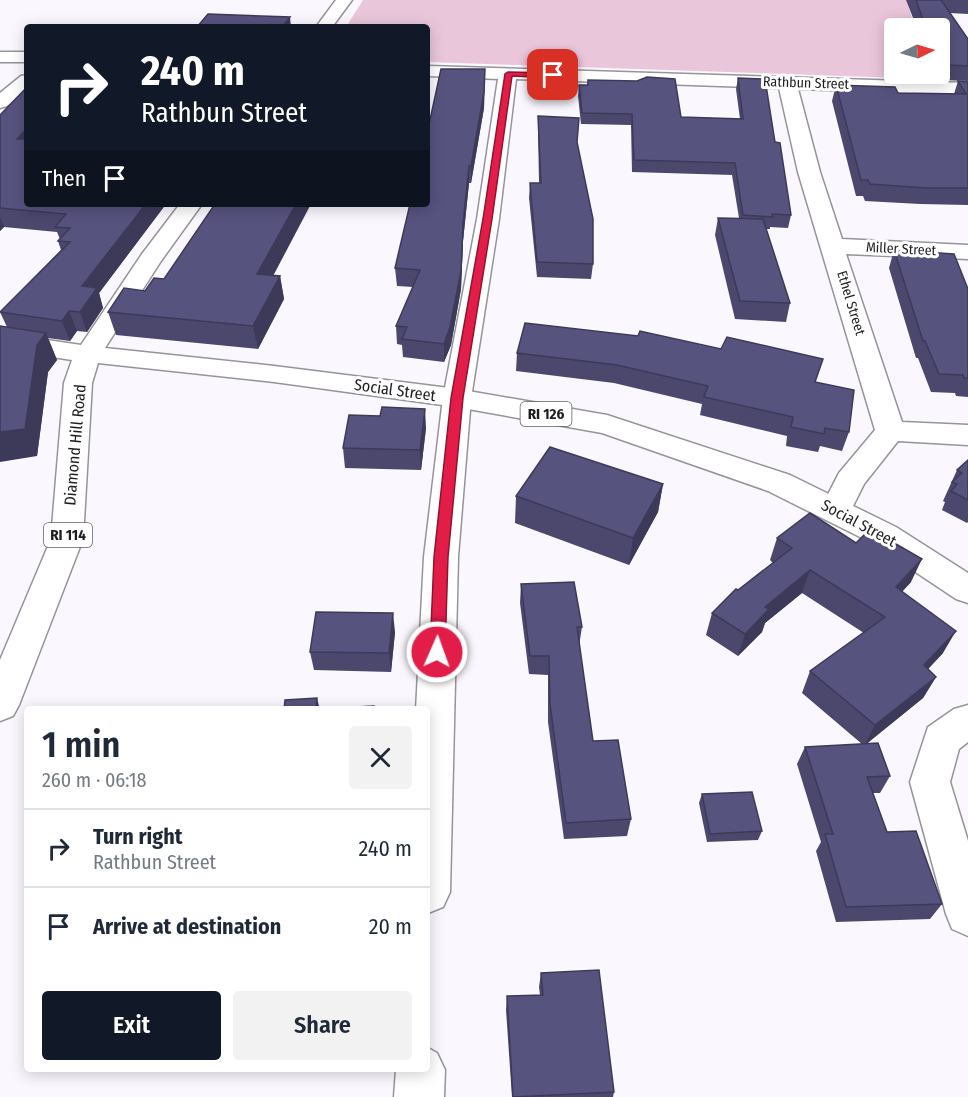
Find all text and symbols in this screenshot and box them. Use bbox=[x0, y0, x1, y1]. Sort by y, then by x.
north arrow bbox=[884, 18, 950, 84]
map controls bbox=[884, 18, 950, 84]
text: 240 m bbox=[141, 46, 245, 96]
icon: right bbox=[42, 48, 120, 126]
pin bbox=[527, 49, 578, 100]
icon: arrive bbox=[536, 58, 569, 91]
street label: Rathbun Street bbox=[763, 73, 850, 93]
text: Rathbun Street bbox=[141, 97, 307, 129]
icon: arrive bbox=[98, 162, 131, 195]
text: Then bbox=[42, 165, 86, 192]
street label: Miller Street bbox=[865, 239, 937, 259]
street label: Ethel Street bbox=[833, 269, 869, 338]
street label: Social Street bbox=[353, 375, 438, 405]
street label: Diamond Hill Road bbox=[60, 384, 90, 506]
road number: RI 126 bbox=[520, 402, 572, 426]
street label: Social Street bbox=[818, 495, 900, 551]
road number: RI 114 bbox=[44, 523, 92, 547]
position arrow bbox=[405, 620, 469, 684]
text: 1 min bbox=[42, 723, 120, 767]
button: close bbox=[349, 726, 412, 789]
text: 260 m · 06:18 bbox=[42, 768, 146, 792]
text: Turn right bbox=[93, 823, 182, 850]
icon: right bbox=[42, 832, 75, 865]
text: 240 m bbox=[359, 835, 412, 862]
text: Rathbun Street bbox=[93, 850, 216, 874]
icon: arrive bbox=[42, 910, 75, 943]
text: Arrive at destination bbox=[93, 913, 281, 940]
text: 20 m bbox=[369, 913, 412, 940]
button: Exit bbox=[42, 991, 221, 1060]
button: Share bbox=[233, 991, 412, 1060]

